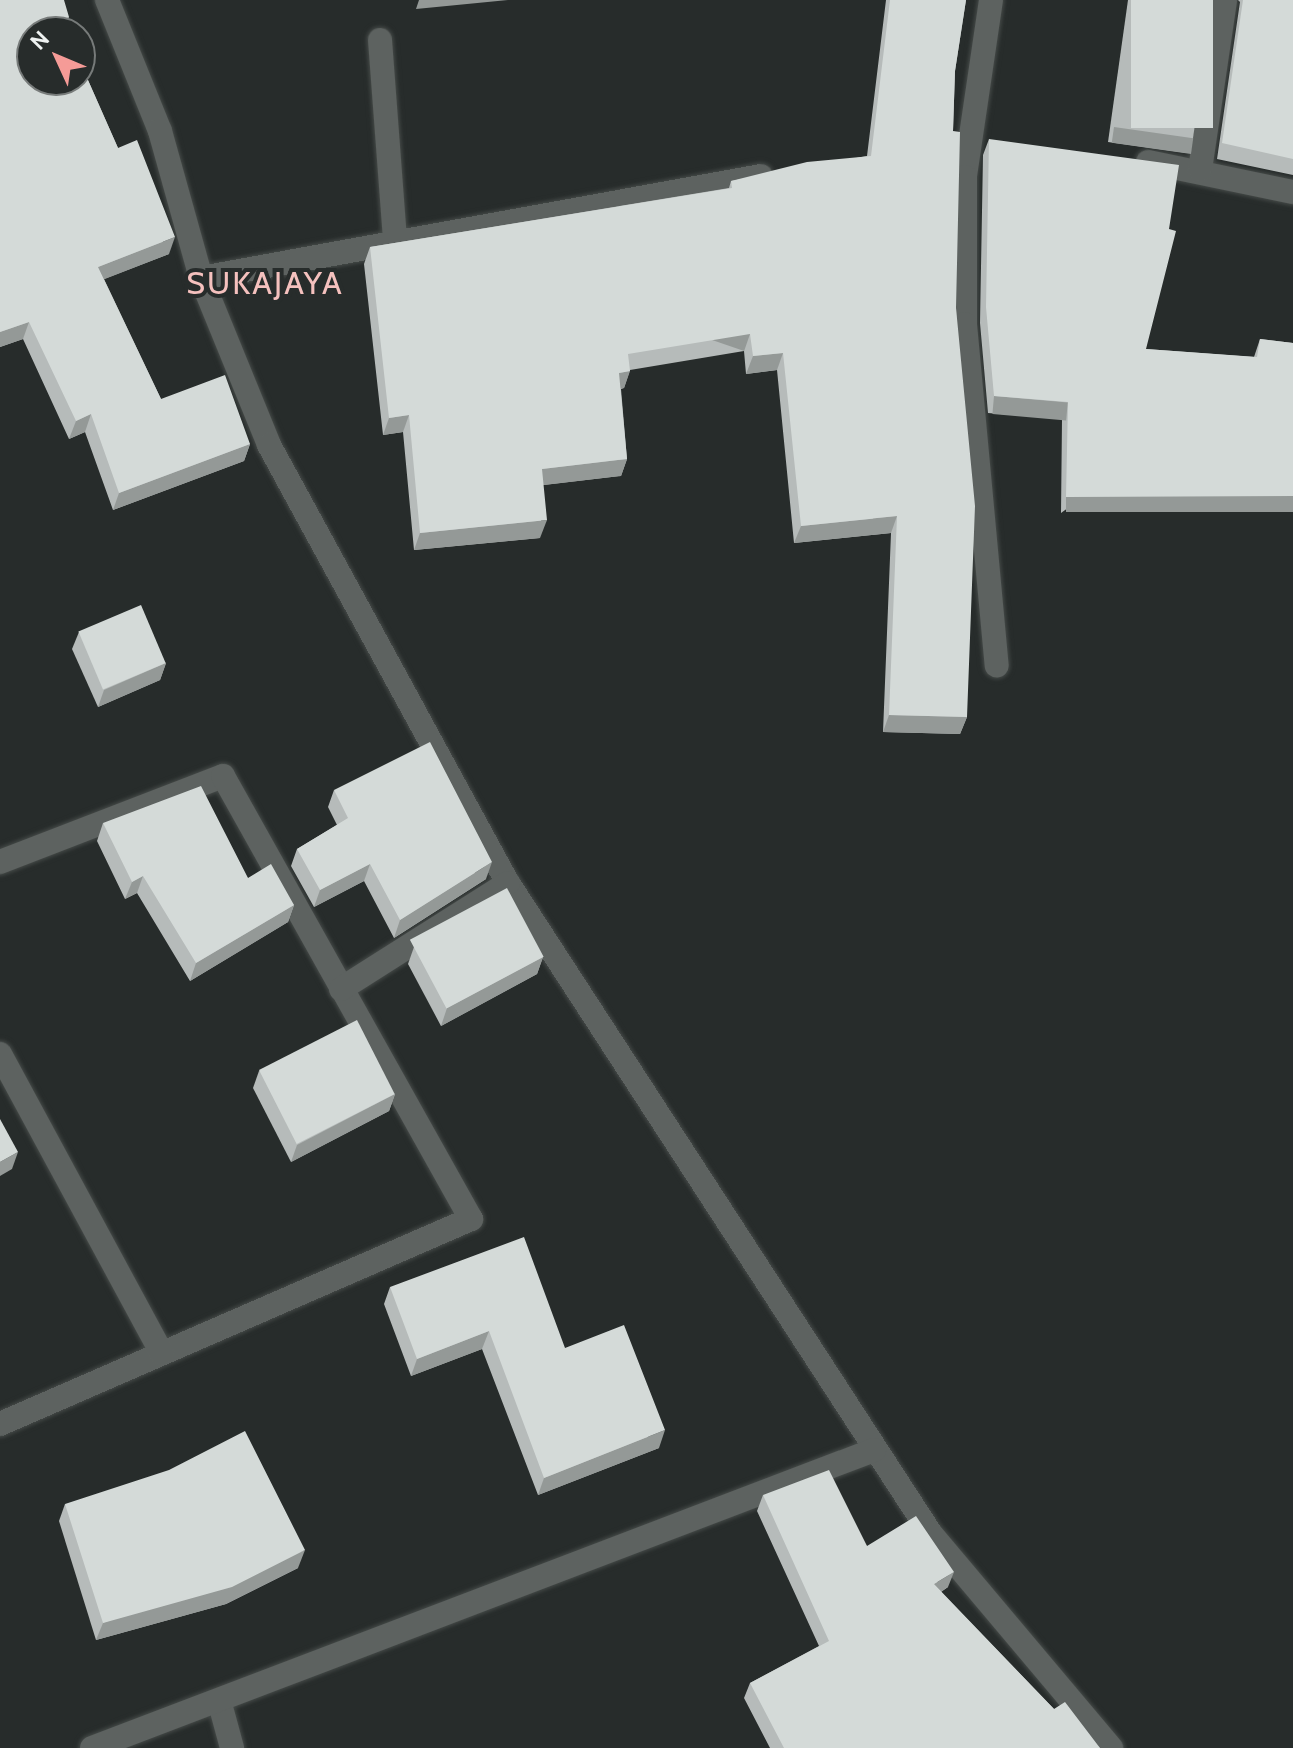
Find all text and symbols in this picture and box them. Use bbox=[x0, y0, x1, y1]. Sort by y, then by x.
north arrow bbox=[16, 16, 96, 96]
text: N bbox=[25, 25, 55, 55]
district label: SUKAJAYA bbox=[186, 264, 344, 302]

